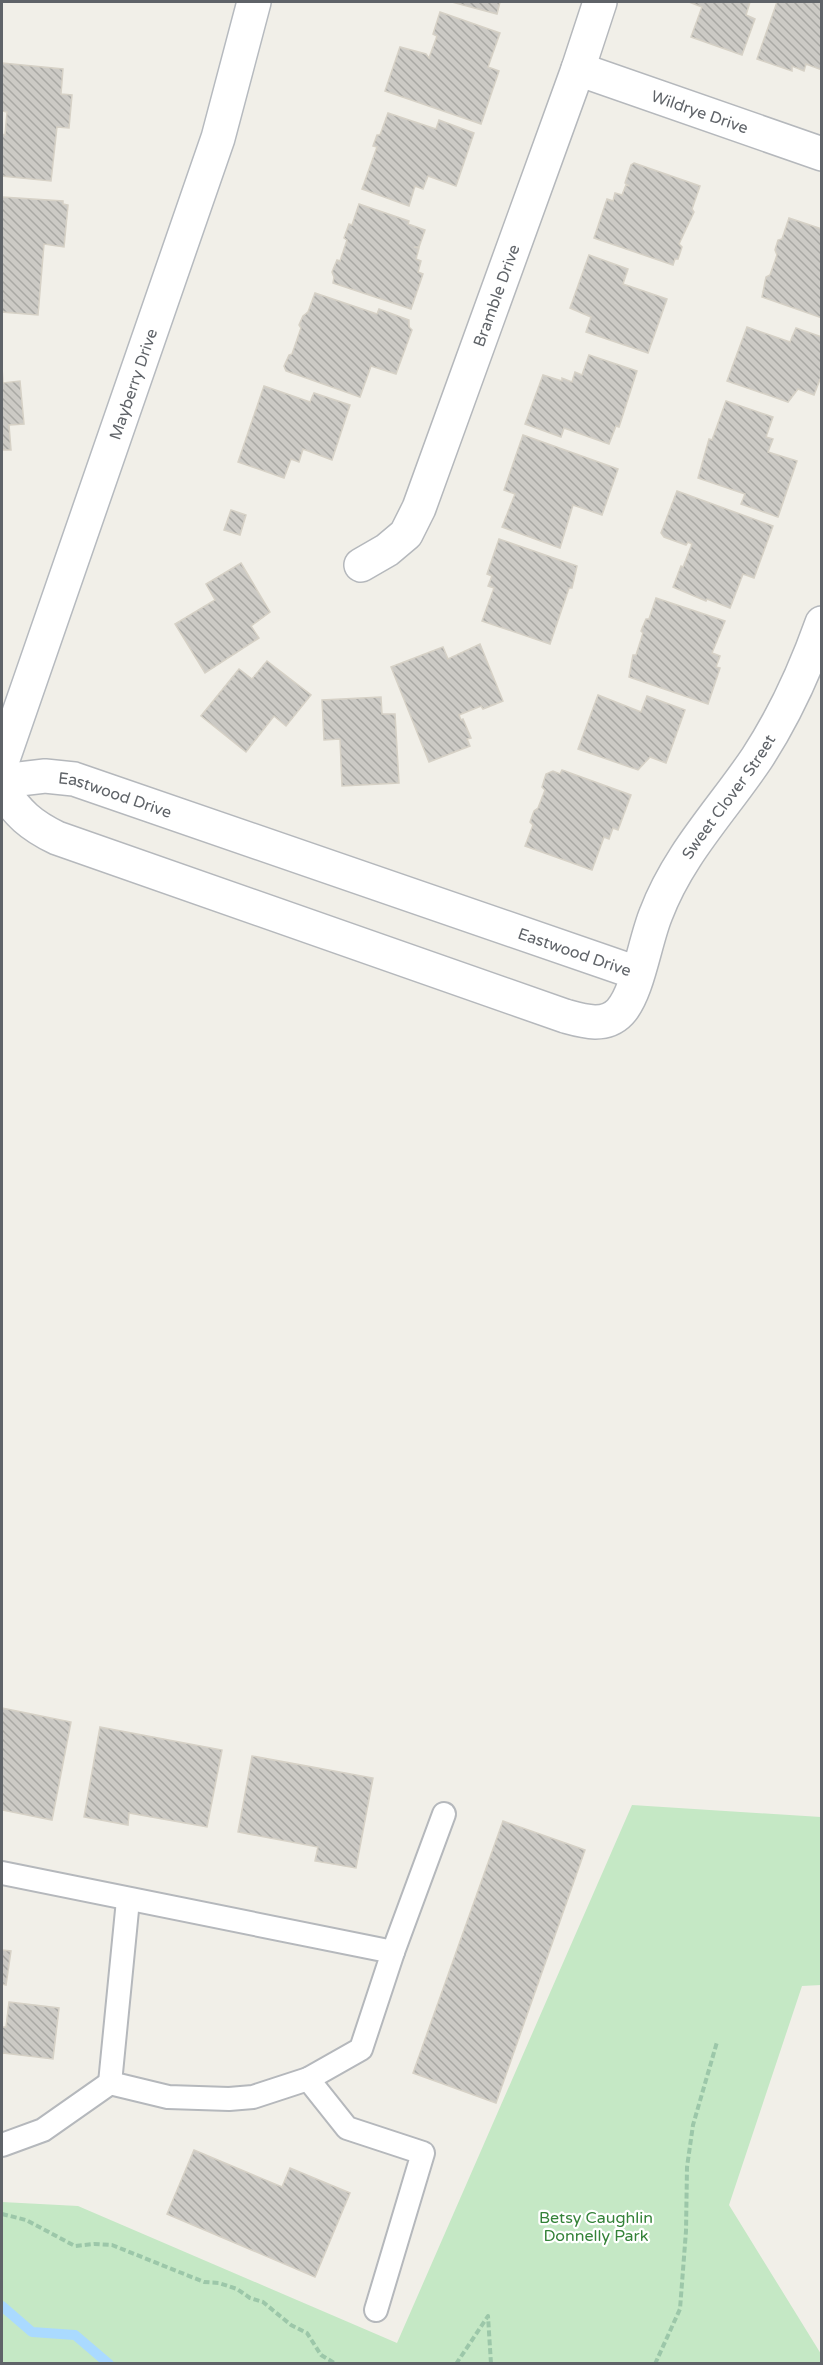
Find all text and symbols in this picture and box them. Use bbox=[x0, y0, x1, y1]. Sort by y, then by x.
street label: Wildrye Drive bbox=[648, 86, 751, 139]
street label: Bramble Drive bbox=[469, 242, 525, 350]
street label: Mayberry Drive bbox=[105, 326, 162, 443]
street label: Sweet Clover Street bbox=[678, 731, 780, 863]
street label: Eastwood Drive bbox=[57, 768, 174, 823]
street label: Eastwood Drive bbox=[515, 924, 634, 981]
park label: Betsy Caughlin Donnelly Park bbox=[539, 2208, 653, 2246]

